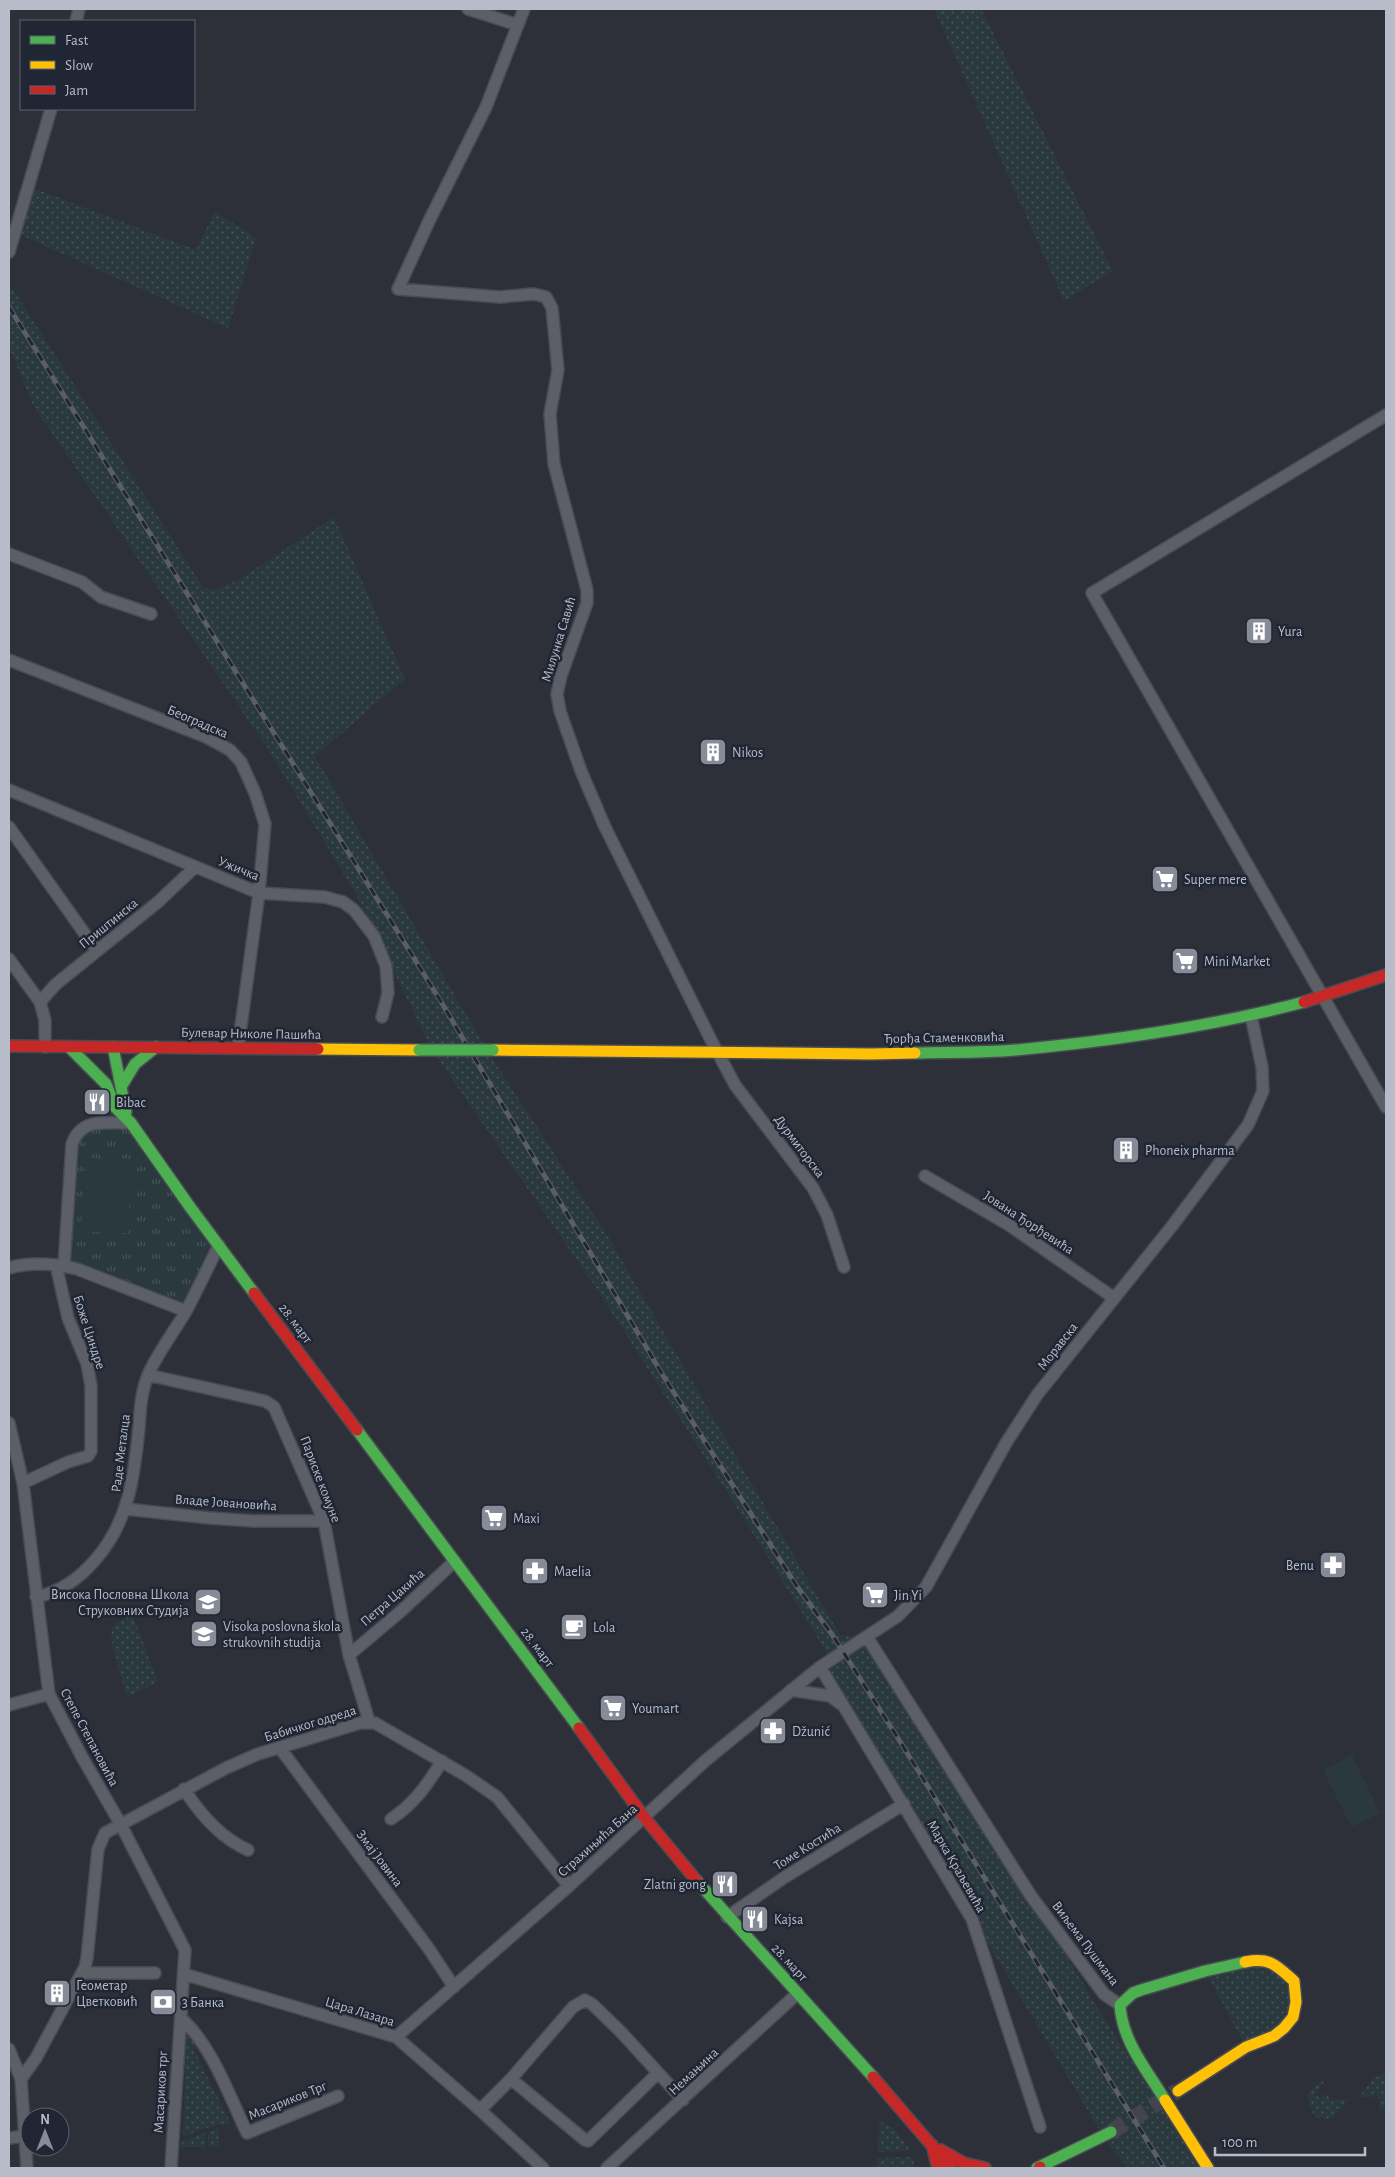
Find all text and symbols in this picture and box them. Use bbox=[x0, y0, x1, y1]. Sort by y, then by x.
legend bbox=[20, 20, 195, 110]
text: Fast bbox=[65, 33, 89, 48]
text: Slow bbox=[65, 58, 93, 73]
text: Jam bbox=[65, 83, 88, 98]
street label: Милунка Савић bbox=[539, 595, 579, 684]
building icon: Yura bbox=[1244, 616, 1274, 646]
place label: Yura bbox=[1278, 625, 1303, 639]
street label: Београдска bbox=[165, 703, 231, 741]
building icon: Nikos bbox=[698, 737, 728, 767]
place label: Nikos bbox=[732, 746, 763, 760]
street label: Ужичка bbox=[216, 854, 262, 884]
supermarket icon: Super mere bbox=[1150, 864, 1180, 894]
place label: Super mere bbox=[1184, 873, 1247, 887]
street label: Приштинска bbox=[77, 896, 141, 952]
supermarket icon: Mini Market bbox=[1170, 946, 1200, 976]
place label: Mini Market bbox=[1204, 955, 1271, 969]
street label: Булевар Николе Пашића bbox=[181, 1026, 322, 1042]
street label: Ђорђа Стаменковића bbox=[884, 1030, 1005, 1046]
restaurant icon: Bibac bbox=[82, 1087, 112, 1117]
place label: Bibac bbox=[116, 1096, 147, 1110]
street label: Дурмиторска bbox=[771, 1113, 828, 1181]
building icon: Phoneix pharma bbox=[1111, 1135, 1141, 1165]
place label: Phoneix pharma bbox=[1145, 1144, 1235, 1158]
street label: Јована Ђорђевића bbox=[981, 1189, 1077, 1257]
street label: Боже Циндре bbox=[70, 1293, 108, 1371]
street label: 28. март bbox=[276, 1301, 315, 1347]
street label: Моравска bbox=[1035, 1320, 1081, 1373]
street label: Раде Металца bbox=[109, 1413, 133, 1493]
street label: Париске комуне bbox=[297, 1434, 343, 1525]
street label: Владе Јовановића bbox=[174, 1492, 278, 1514]
supermarket icon: Maxi bbox=[479, 1503, 509, 1533]
place label: Maxi bbox=[513, 1512, 540, 1526]
pharmacy icon: Benu bbox=[1318, 1550, 1348, 1580]
pharmacy icon: Maelia bbox=[520, 1556, 550, 1586]
place label: Benu bbox=[1286, 1559, 1314, 1573]
place label: Maelia bbox=[554, 1565, 592, 1579]
street label: Петра Цакића bbox=[358, 1566, 428, 1629]
supermarket icon: Jin Yi bbox=[860, 1580, 890, 1610]
school or university icon: Висока Пословна Школа Струковних Студија bbox=[193, 1587, 223, 1617]
place label: Висока Пословна Школа Струковних Студија bbox=[51, 1588, 190, 1618]
place label: Jin Yi bbox=[894, 1589, 922, 1603]
cafe icon: Lola bbox=[559, 1612, 589, 1642]
school or university icon: Visoka poslovna škola strukovnih studija bbox=[189, 1619, 219, 1649]
place label: Visoka poslovna škola strukovnih studija bbox=[223, 1620, 341, 1650]
place label: Lola bbox=[593, 1621, 616, 1635]
street label: 28. март bbox=[518, 1625, 557, 1671]
street label: Степе Степановића bbox=[57, 1686, 121, 1789]
supermarket icon: Youmart bbox=[598, 1693, 628, 1723]
place label: Youmart bbox=[632, 1702, 679, 1716]
street label: Бабичког одреда bbox=[263, 1703, 359, 1745]
pharmacy icon: Džunić bbox=[758, 1716, 788, 1746]
place label: Džunić bbox=[792, 1725, 830, 1739]
street label: Страхињића Бана bbox=[555, 1801, 640, 1880]
street label: Марка Краљевића bbox=[924, 1818, 988, 1916]
street label: Томе Костића bbox=[772, 1820, 844, 1873]
street label: Змај Јовина bbox=[353, 1828, 405, 1890]
restaurant icon: Zlatni gong bbox=[710, 1869, 740, 1899]
place label: Zlatni gong bbox=[644, 1878, 706, 1892]
street label: Виљема Пушмана bbox=[1049, 1899, 1122, 1989]
restaurant icon: Kajsa bbox=[740, 1904, 770, 1934]
place label: Kajsa bbox=[774, 1913, 804, 1927]
street label: 28. март bbox=[769, 1941, 811, 1985]
building icon: Геометар Цветковић bbox=[42, 1978, 72, 2008]
place label: Геометар Цветковић bbox=[76, 1979, 137, 2009]
bank icon: 3 Банка bbox=[148, 1987, 178, 2017]
street label: Цара Лазара bbox=[323, 1995, 397, 2029]
place label: 3 Банка bbox=[182, 1996, 225, 2010]
street label: Немањина bbox=[666, 2045, 722, 2098]
street label: Масариков трг bbox=[152, 2050, 170, 2134]
street label: Масариков Трг bbox=[246, 2079, 329, 2123]
north arrow bbox=[20, 2107, 70, 2157]
text: N bbox=[40, 2113, 50, 2127]
scale bar bbox=[1215, 2124, 1365, 2156]
text: 100 m bbox=[1222, 2135, 1257, 2150]

